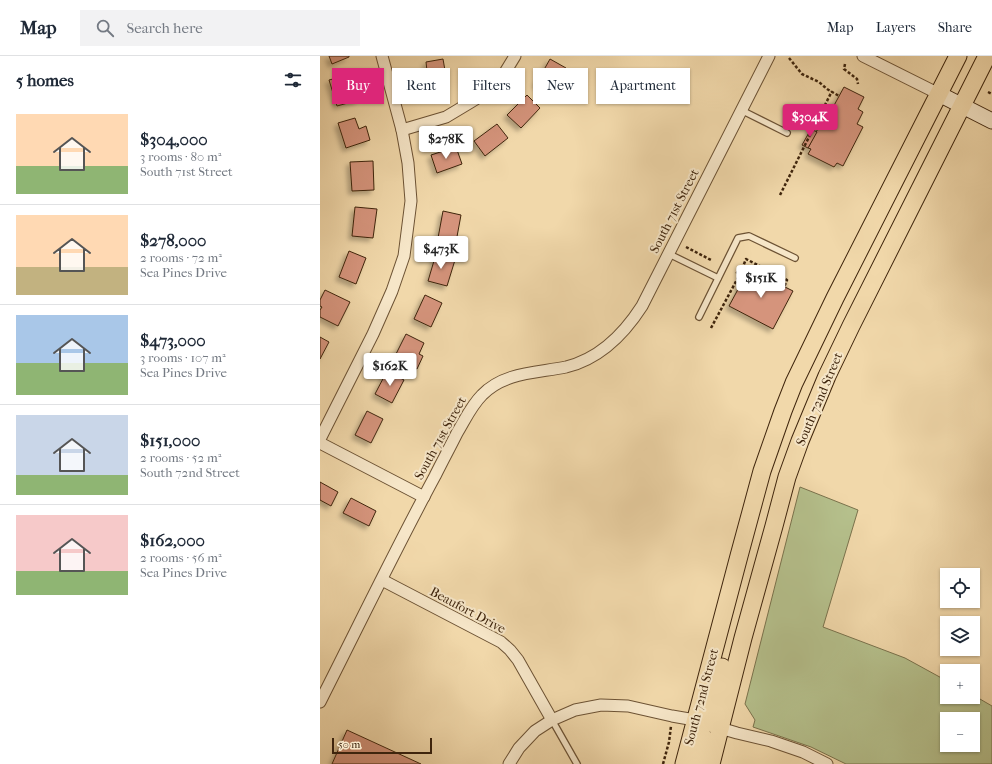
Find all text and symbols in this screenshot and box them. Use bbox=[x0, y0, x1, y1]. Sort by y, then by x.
search box bbox=[80, 10, 360, 46]
text: Map bbox=[20, 17, 56, 39]
icon: search bbox=[94, 17, 116, 39]
text: Search here bbox=[126, 19, 203, 37]
text: Map bbox=[827, 19, 854, 36]
text: Layers bbox=[876, 19, 916, 36]
text: Share bbox=[938, 19, 972, 36]
chip: Buy bbox=[332, 68, 384, 104]
chip: Rent bbox=[392, 68, 450, 104]
chip: Filters bbox=[458, 68, 525, 104]
chip: New bbox=[533, 68, 588, 104]
chip: Apartment bbox=[596, 68, 690, 104]
icon: filters bbox=[282, 69, 304, 91]
text: 5 homes bbox=[16, 70, 74, 90]
pin: $304K bbox=[782, 104, 838, 138]
text: $304K bbox=[792, 109, 828, 124]
pin: $278K bbox=[418, 126, 474, 160]
text: $304,000 bbox=[140, 129, 208, 149]
icon: home bbox=[48, 130, 96, 178]
text: $278K bbox=[428, 131, 464, 146]
text: 3 rooms · 80 m² bbox=[140, 149, 221, 164]
text: South 71st Street bbox=[140, 164, 233, 179]
street label: South 71st Street bbox=[646, 166, 702, 256]
text: $278,000 bbox=[140, 230, 207, 250]
icon: home bbox=[48, 231, 96, 279]
pin: $473K bbox=[413, 236, 469, 270]
text: $473K bbox=[423, 241, 459, 256]
text: 2 rooms · 72 m² bbox=[140, 250, 222, 265]
text: Sea Pines Drive bbox=[140, 265, 227, 280]
pin: $151K bbox=[733, 265, 789, 299]
text: $151K bbox=[745, 270, 777, 285]
text: $473,000 bbox=[140, 330, 206, 350]
icon: home bbox=[48, 331, 96, 379]
text: 3 rooms · 107 m² bbox=[140, 350, 226, 365]
street label: South 72nd Street bbox=[793, 350, 846, 448]
pin: $162K bbox=[362, 353, 418, 387]
text: $162K bbox=[373, 358, 407, 373]
text: Sea Pines Drive bbox=[140, 365, 227, 380]
street label: South 71st Street bbox=[411, 394, 469, 482]
text: $151,000 bbox=[140, 430, 200, 450]
icon: home bbox=[48, 431, 96, 479]
text: 2 rooms · 52 m² bbox=[140, 450, 221, 465]
text: South 72nd Street bbox=[140, 465, 240, 480]
text: $162,000 bbox=[140, 530, 205, 550]
icon: home bbox=[48, 531, 96, 579]
text: 2 rooms · 56 m² bbox=[140, 550, 222, 565]
text: Sea Pines Drive bbox=[140, 565, 227, 580]
map controls bbox=[940, 568, 980, 752]
button: locate bbox=[940, 568, 980, 608]
street label: Beaufort Drive bbox=[428, 584, 509, 636]
button: layers bbox=[940, 616, 980, 656]
street label: South 72nd Street bbox=[681, 647, 721, 747]
button: + bbox=[940, 664, 980, 704]
button: − bbox=[940, 712, 980, 752]
scale bar bbox=[332, 736, 432, 755]
text: 50 m bbox=[338, 738, 360, 751]

